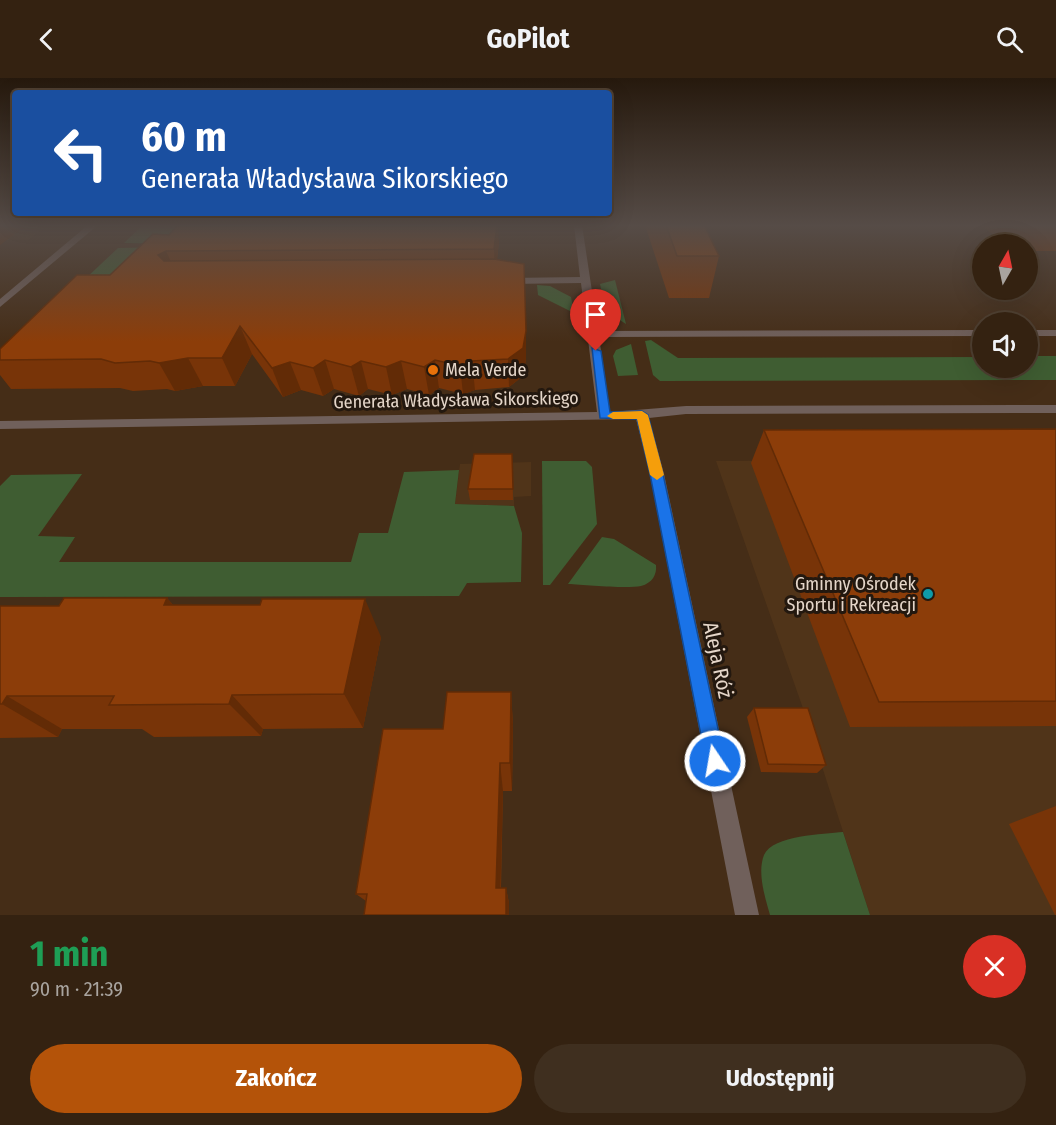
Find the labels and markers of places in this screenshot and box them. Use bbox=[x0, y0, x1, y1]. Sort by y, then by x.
pin bbox=[570, 289, 621, 351]
place label: Mela Verde bbox=[445, 359, 526, 381]
marker: Mela Verde bbox=[426, 363, 440, 377]
place label: Gminny Ośrodek Sportu i Rekreacji bbox=[787, 573, 917, 616]
marker: Gminny Ośrodek Sportu i Rekreacji bbox=[921, 587, 935, 601]

